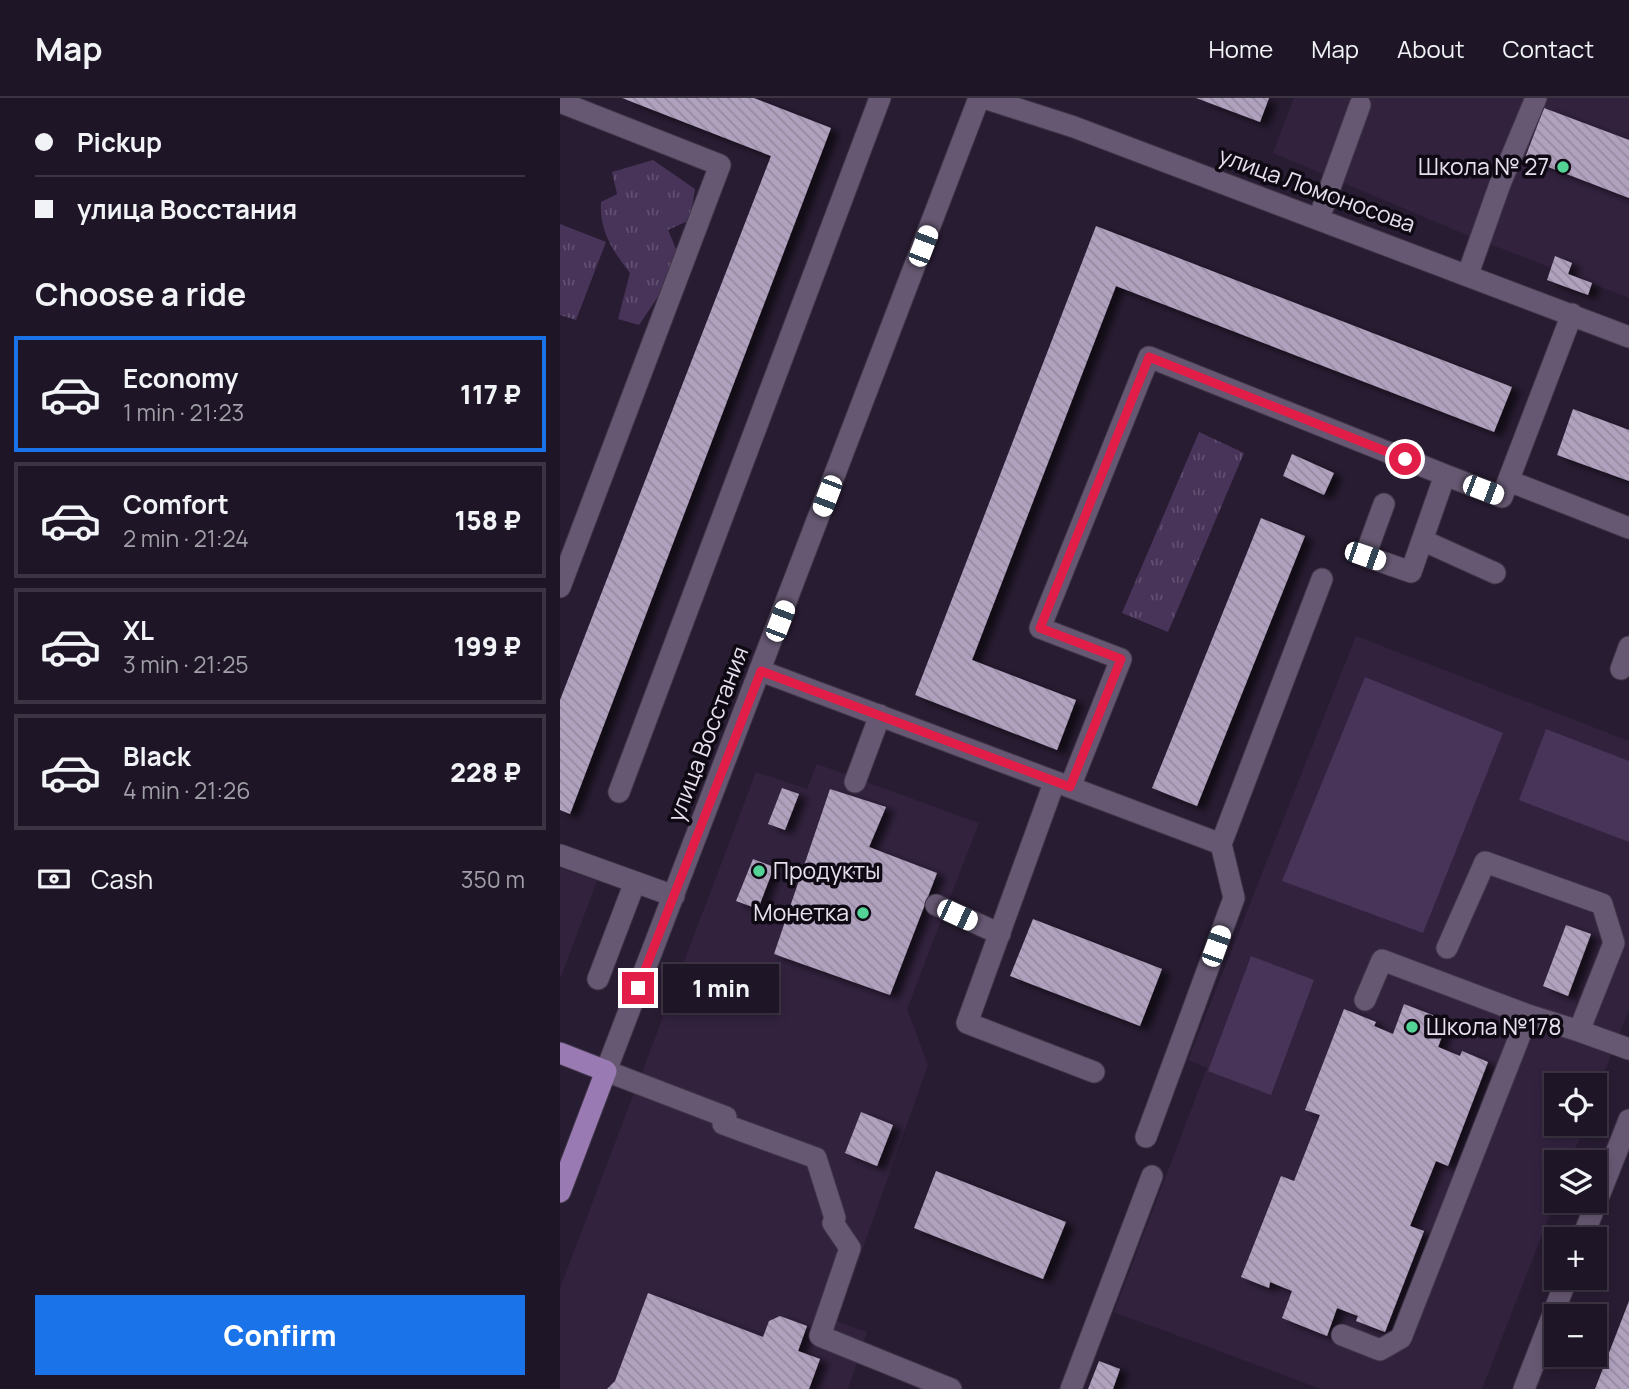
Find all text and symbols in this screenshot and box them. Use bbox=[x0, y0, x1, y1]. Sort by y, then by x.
text: Map bbox=[35, 26, 103, 71]
text: Home bbox=[1208, 32, 1273, 65]
text: Map bbox=[1311, 32, 1359, 65]
text: About bbox=[1397, 32, 1465, 65]
text: Contact bbox=[1503, 32, 1594, 65]
text: Pickup bbox=[77, 124, 162, 160]
street label: улица Ломоносова bbox=[1215, 139, 1420, 240]
place label: Школа № 27 bbox=[1418, 150, 1549, 182]
marker: Школа № 27 bbox=[1555, 159, 1571, 175]
text: улица Восстания bbox=[77, 191, 297, 227]
car bbox=[906, 223, 941, 269]
text: Choose a ride bbox=[35, 272, 246, 316]
text: Economy bbox=[123, 360, 238, 396]
icon: car bbox=[39, 363, 102, 426]
text: 117 ₽ bbox=[460, 376, 521, 412]
text: 1 min · 21:23 bbox=[123, 396, 244, 428]
route start bbox=[1389, 443, 1421, 475]
car bbox=[810, 473, 845, 519]
car bbox=[1460, 473, 1507, 507]
text: Comfort bbox=[123, 486, 229, 522]
icon: car bbox=[39, 489, 102, 552]
text: 158 ₽ bbox=[455, 502, 521, 538]
text: 2 min · 21:24 bbox=[123, 522, 249, 554]
car bbox=[1342, 539, 1389, 573]
car bbox=[763, 598, 798, 644]
text: XL bbox=[123, 612, 154, 648]
icon: car bbox=[39, 615, 102, 678]
text: 199 ₽ bbox=[454, 628, 521, 664]
street label: улица Восстания bbox=[659, 641, 755, 826]
text: 3 min · 21:25 bbox=[123, 648, 249, 680]
text: Black bbox=[123, 738, 191, 774]
icon: car bbox=[39, 741, 102, 804]
text: 228 ₽ bbox=[450, 754, 521, 790]
text: 4 min · 21:26 bbox=[123, 774, 250, 806]
place label: Продукты bbox=[773, 854, 881, 886]
icon: cash bbox=[35, 860, 73, 898]
text: Cash bbox=[91, 861, 153, 897]
text: 350 m bbox=[461, 863, 525, 895]
marker: Продукты bbox=[751, 863, 767, 879]
place label: Монетка bbox=[753, 896, 849, 928]
car bbox=[934, 897, 981, 933]
marker: Монетка bbox=[855, 905, 871, 921]
car bbox=[1199, 923, 1234, 969]
callout: 1 min bbox=[662, 964, 778, 1012]
route end bbox=[622, 972, 654, 1004]
text: 1 min bbox=[692, 972, 750, 1004]
place label: Школа №178 bbox=[1426, 1010, 1562, 1042]
marker: Школа №178 bbox=[1404, 1019, 1420, 1035]
map controls bbox=[1544, 1073, 1607, 1367]
button: locate bbox=[1544, 1073, 1607, 1136]
button: layers bbox=[1544, 1150, 1607, 1213]
button: + bbox=[1544, 1227, 1607, 1290]
button: Confirm bbox=[35, 1295, 525, 1375]
button: − bbox=[1544, 1304, 1607, 1367]

